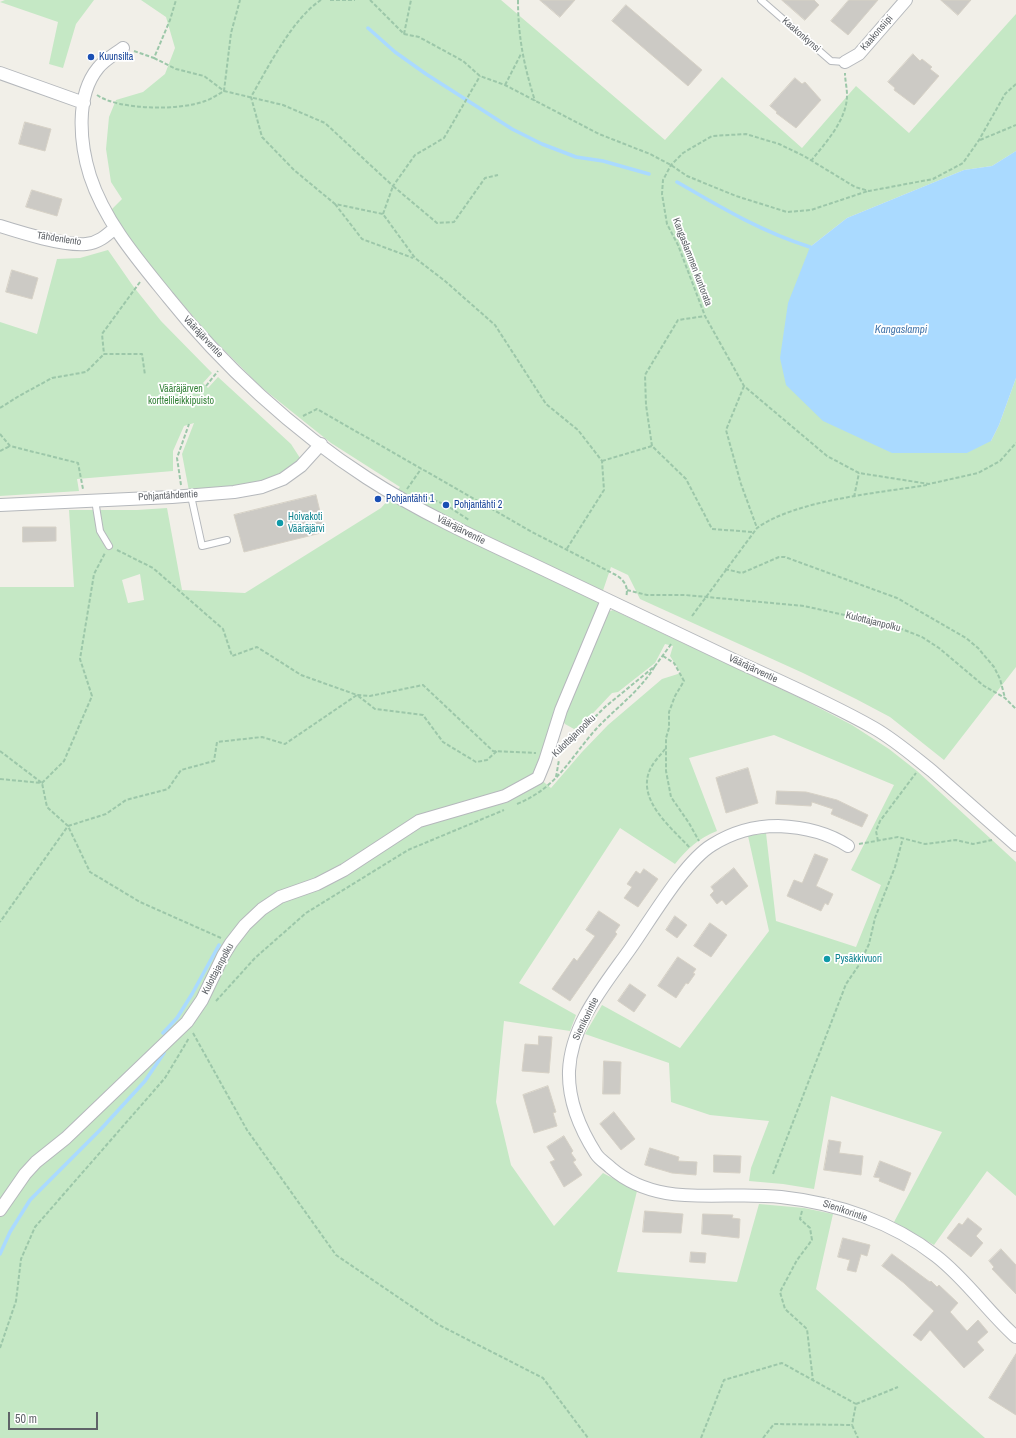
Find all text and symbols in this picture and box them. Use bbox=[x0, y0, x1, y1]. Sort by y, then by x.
street label: Kaakonsiipi bbox=[858, 13, 896, 53]
street label: Kaakonkynsi bbox=[779, 15, 823, 55]
place label: Kuunsilta bbox=[99, 51, 133, 63]
marker: Kuunsilta bbox=[86, 52, 96, 62]
street label: Kangaslammen kuntorata bbox=[670, 216, 714, 308]
street label: Tähdenlento bbox=[36, 230, 82, 248]
street label: Vääräjärventie bbox=[181, 314, 225, 360]
water label: Kangaslampi bbox=[875, 323, 927, 337]
park label: Vääräjärven korttelileikkipuisto bbox=[148, 383, 214, 406]
street label: Pohjantähdentie bbox=[138, 488, 198, 504]
place label: Pohjantähti 1 bbox=[386, 493, 434, 505]
marker: Pohjantähti 1 bbox=[373, 494, 383, 504]
place label: Pohjantähti 2 bbox=[454, 499, 502, 511]
marker: Pohjantähti 2 bbox=[441, 500, 451, 510]
place label: Hoivakoti Vääräjärvi bbox=[288, 511, 325, 534]
street label: Vääräjärventie bbox=[435, 513, 487, 547]
marker: Hoivakoti Vääräjärvi bbox=[275, 518, 285, 528]
street label: Kulottajanpolku bbox=[844, 609, 902, 635]
street label: Vääräjärventie bbox=[727, 652, 779, 686]
street label: Kulottajanpolku bbox=[550, 712, 598, 760]
street label: Kulottajanpolku bbox=[200, 941, 236, 997]
place label: Pysäkkivuori bbox=[835, 953, 882, 965]
marker: Pysäkkivuori bbox=[822, 954, 832, 964]
street label: Sienikorintie bbox=[570, 995, 602, 1043]
street label: Sienikorintie bbox=[821, 1198, 869, 1224]
scale bar bbox=[10, 1404, 100, 1430]
text: 50 m bbox=[15, 1411, 37, 1427]

